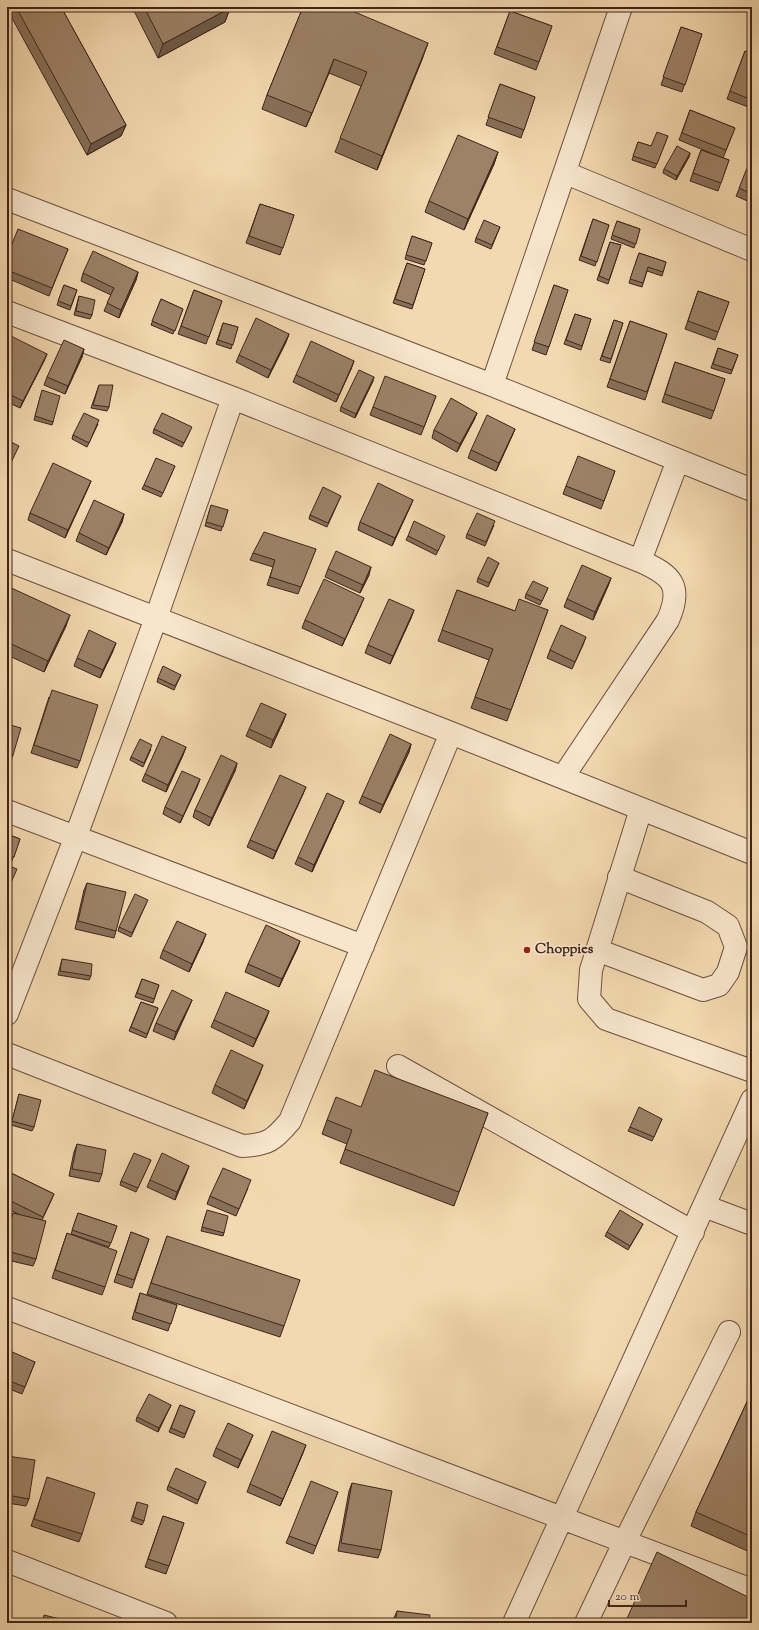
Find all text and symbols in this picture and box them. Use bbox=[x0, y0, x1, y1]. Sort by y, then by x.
place label: Choppies bbox=[535, 940, 594, 960]
marker: Choppies bbox=[522, 945, 532, 955]
scale bar bbox=[609, 1582, 686, 1608]
text: 20 m bbox=[615, 1588, 640, 1606]

